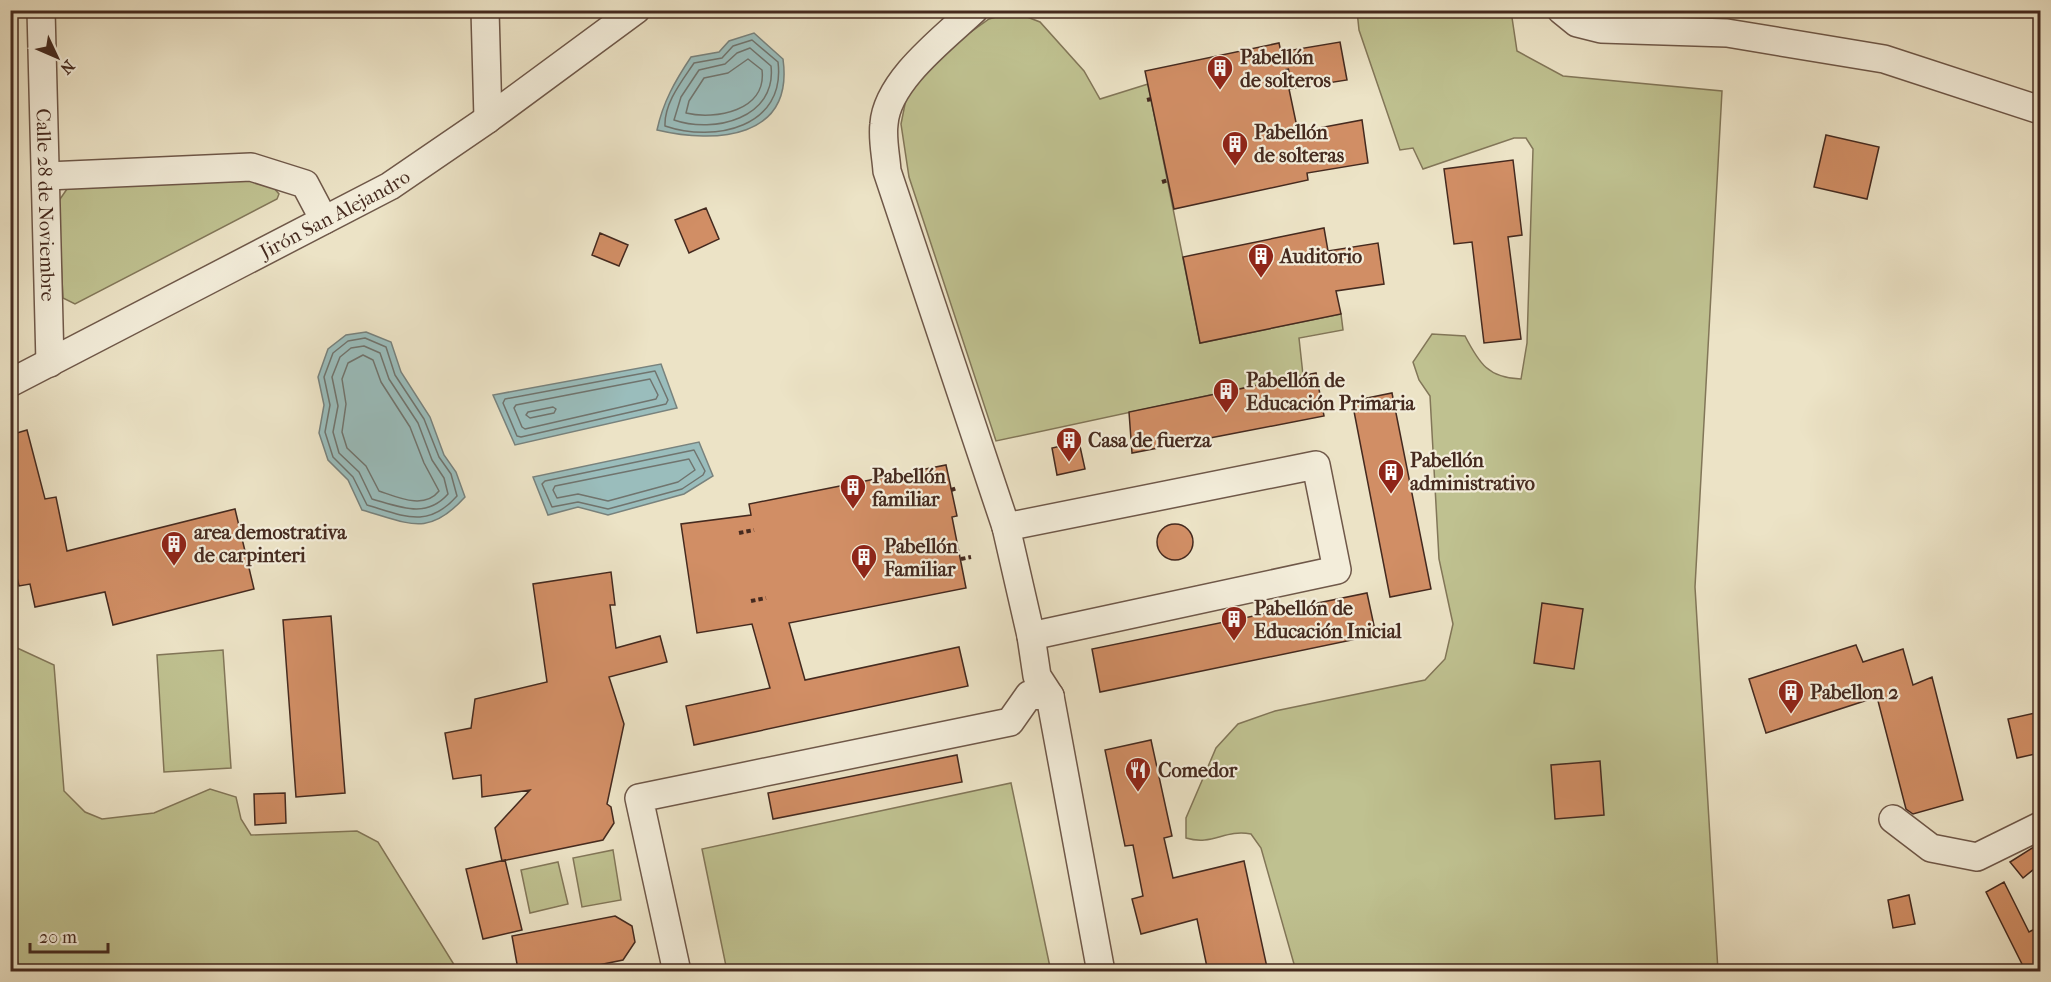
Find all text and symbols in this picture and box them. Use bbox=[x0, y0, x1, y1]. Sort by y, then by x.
north arrow bbox=[27, 27, 87, 87]
place label: Pabellón de solteros bbox=[1240, 46, 1331, 92]
building icon: Pabellón de solteros bbox=[1205, 53, 1235, 91]
text: N bbox=[56, 56, 78, 79]
street label: Calle 28 de Noviembre bbox=[32, 108, 60, 302]
place label: Pabellón de solteras bbox=[1254, 121, 1345, 167]
building icon: Pabellón de solteras bbox=[1220, 129, 1250, 167]
street label: Jirón San Alejandro bbox=[254, 164, 414, 264]
building icon: Auditorio bbox=[1246, 241, 1276, 279]
place label: Auditorio bbox=[1278, 245, 1362, 268]
place label: Pabellón de Educación Primaria bbox=[1246, 369, 1416, 415]
building icon: Pabellón de Educación Primaria bbox=[1211, 376, 1241, 414]
building icon: Casa de fuerza bbox=[1054, 425, 1084, 463]
place label: Casa de fuerza bbox=[1088, 429, 1212, 452]
place label: Pabellón administrativo bbox=[1410, 449, 1535, 495]
building icon: Pabellón administrativo bbox=[1376, 457, 1406, 495]
place label: Pabellón familiar bbox=[871, 465, 946, 511]
building icon: Pabellón familiar bbox=[838, 472, 868, 510]
place label: area demostrativa de carpinteri bbox=[194, 521, 347, 567]
building icon: area demostrativa de carpinteri bbox=[159, 529, 189, 567]
place label: Pabellón Familiar bbox=[883, 535, 958, 581]
building icon: Pabellón Familiar bbox=[849, 542, 879, 580]
place label: Pabellón de Educación Inicial bbox=[1254, 597, 1402, 643]
building icon: Pabellón de Educación Inicial bbox=[1219, 604, 1249, 642]
building icon: Pabellon 2 bbox=[1776, 677, 1806, 715]
place label: Pabellon 2 bbox=[1810, 681, 1899, 704]
restaurant icon: Comedor bbox=[1123, 755, 1153, 793]
place label: Comedor bbox=[1158, 759, 1238, 782]
scale bar bbox=[30, 916, 108, 954]
text: 20 m bbox=[39, 927, 77, 948]

